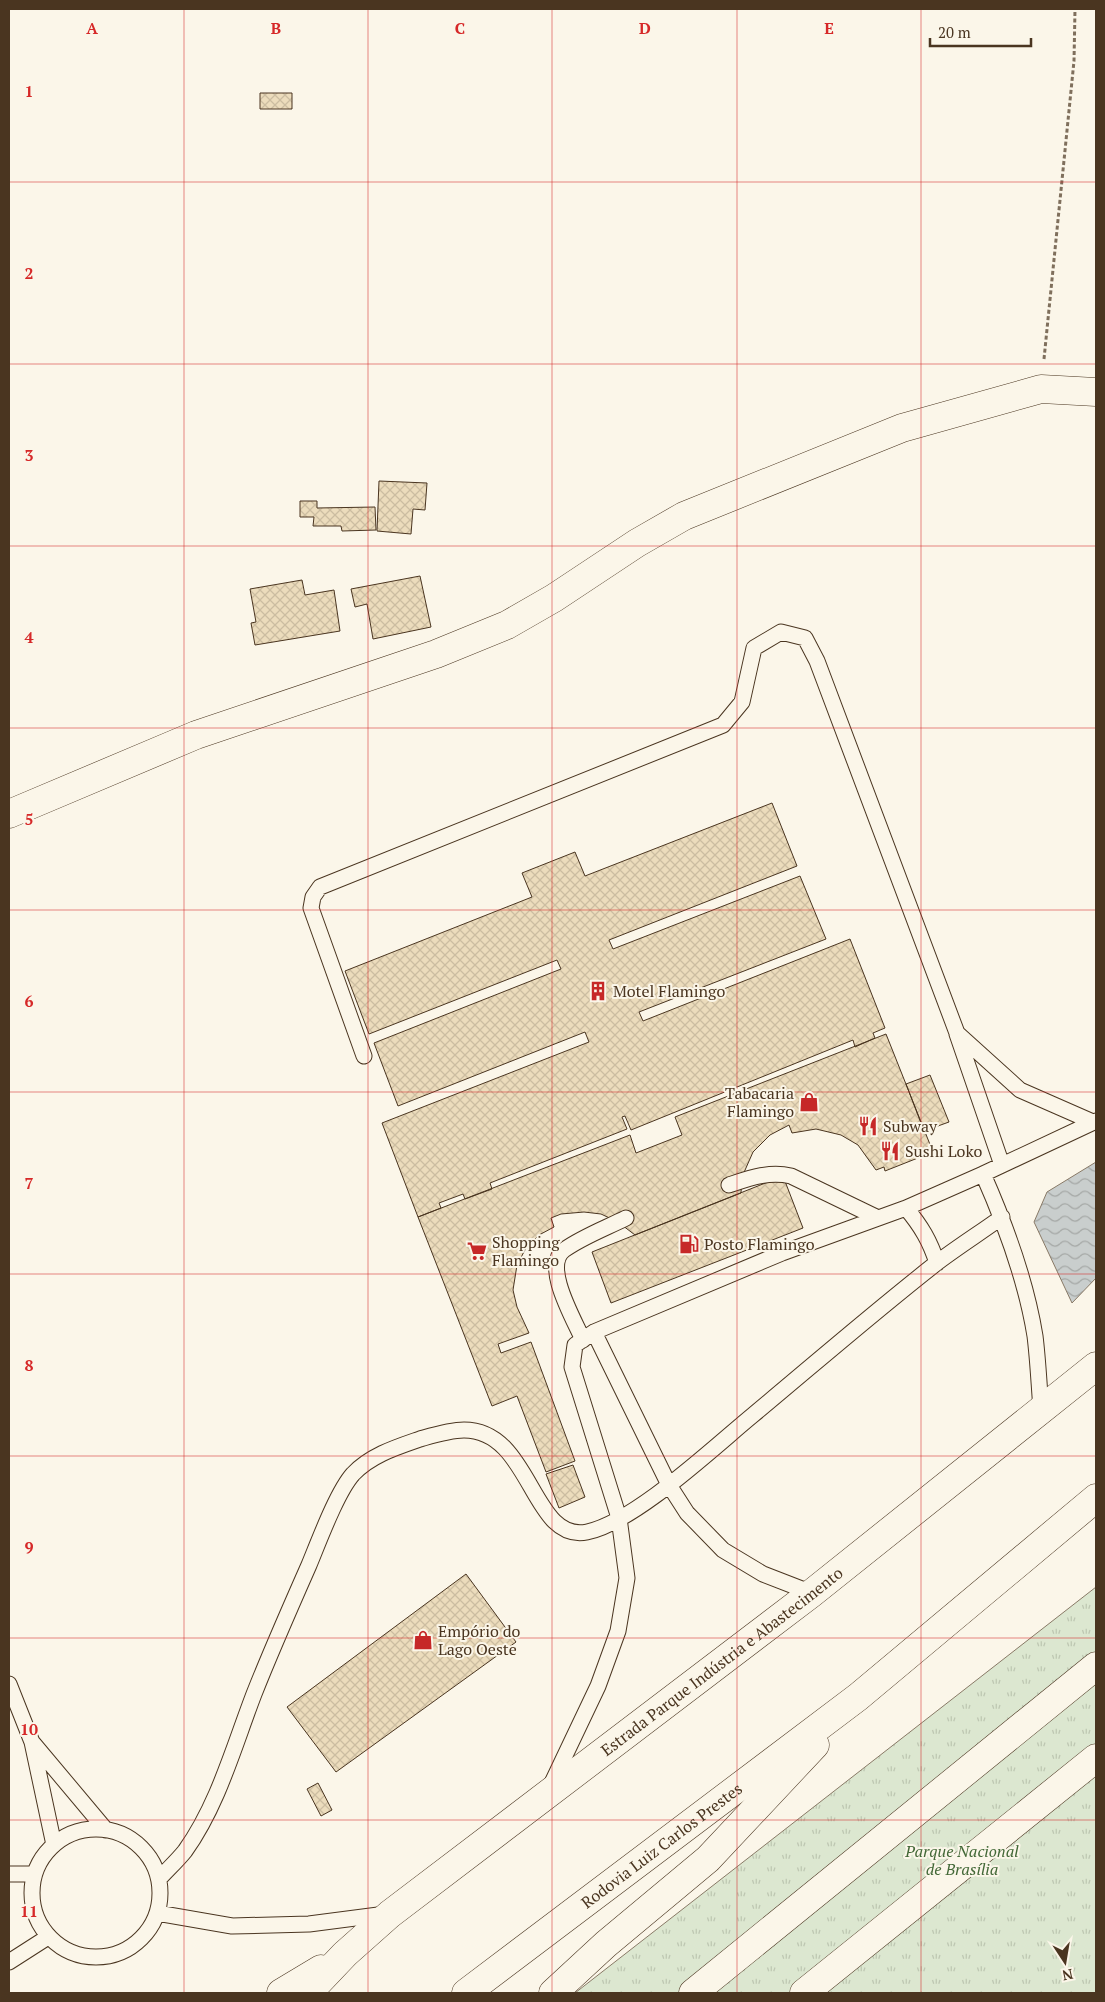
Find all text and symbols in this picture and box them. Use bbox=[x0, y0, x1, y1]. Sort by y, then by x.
scale bar bbox=[930, 15, 1031, 47]
text: A bbox=[86, 17, 98, 39]
text: B bbox=[271, 17, 281, 39]
text: C bbox=[455, 17, 465, 39]
text: D bbox=[639, 17, 651, 39]
text: E bbox=[824, 17, 834, 39]
text: 20 m bbox=[938, 22, 971, 42]
text: 1 bbox=[24, 80, 34, 102]
text: 2 bbox=[24, 262, 34, 284]
text: 3 bbox=[24, 444, 34, 466]
text: 4 bbox=[24, 626, 34, 648]
text: 5 bbox=[24, 808, 34, 830]
building icon: Motel Flamingo bbox=[587, 980, 609, 1002]
place label: Motel Flamingo bbox=[613, 980, 725, 1002]
text: 6 bbox=[24, 990, 34, 1012]
place label: Tabacaria Flamingo bbox=[725, 1082, 794, 1122]
shop icon: Tabacaria Flamingo bbox=[798, 1091, 820, 1113]
restaurant icon: Subway bbox=[857, 1115, 879, 1137]
place label: Subway bbox=[883, 1115, 938, 1137]
restaurant icon: Sushi Loko bbox=[879, 1140, 901, 1162]
place label: Sushi Loko bbox=[905, 1140, 982, 1162]
text: 7 bbox=[24, 1172, 34, 1194]
place label: Shopping Flamingo bbox=[492, 1231, 560, 1271]
fuel station icon: Posto Flamingo bbox=[678, 1233, 700, 1255]
place label: Posto Flamingo bbox=[704, 1233, 815, 1255]
supermarket icon: Shopping Flamingo bbox=[466, 1240, 488, 1262]
text: 8 bbox=[24, 1354, 34, 1376]
text: 9 bbox=[24, 1536, 34, 1558]
street label: Estrada Parque Indústria e Abastecimento bbox=[596, 1562, 847, 1761]
place label: Empório do Lago Oeste bbox=[438, 1620, 521, 1660]
shop icon: Empório do Lago Oeste bbox=[412, 1629, 434, 1651]
text: 10 bbox=[20, 1718, 38, 1740]
street label: Rodovia Luiz Carlos Prestes bbox=[577, 1777, 747, 1913]
park label: Parque Nacional de Brasília bbox=[904, 1840, 1019, 1880]
text: 11 bbox=[20, 1900, 38, 1922]
north arrow bbox=[1040, 1937, 1090, 1987]
text: N bbox=[1060, 1965, 1075, 1986]

